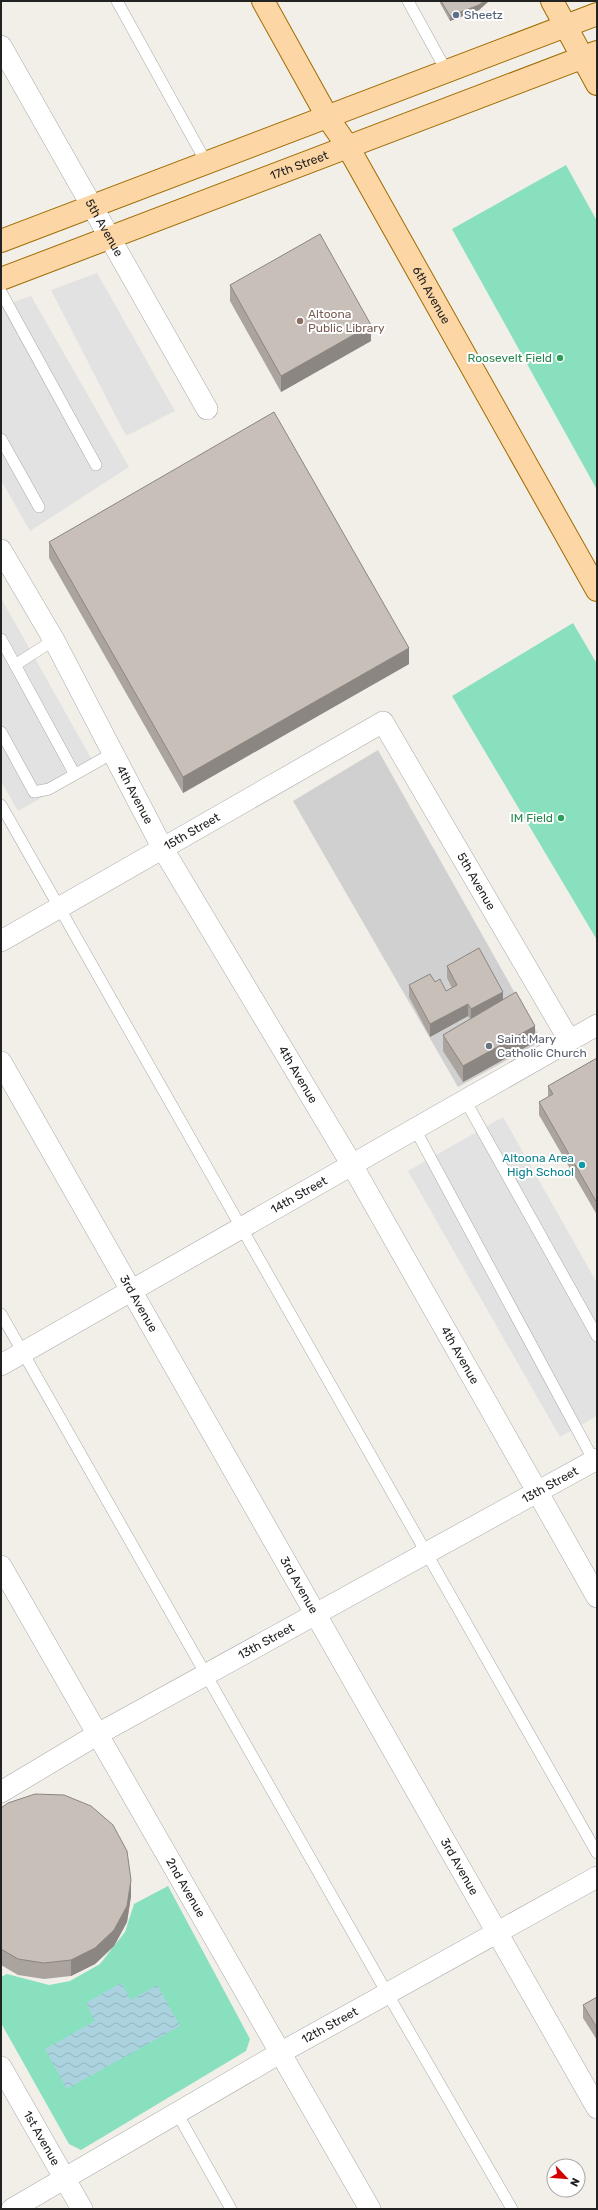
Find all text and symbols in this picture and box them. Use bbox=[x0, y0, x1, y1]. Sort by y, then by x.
place label: Sheetz bbox=[464, 8, 503, 22]
marker: Sheetz bbox=[451, 10, 461, 20]
street label: 17th Street bbox=[268, 148, 330, 183]
street label: 5th Avenue bbox=[82, 197, 126, 259]
street label: 6th Avenue bbox=[409, 264, 453, 327]
place label: Altoona Public Library bbox=[308, 307, 385, 335]
marker: Altoona Public Library bbox=[295, 316, 305, 326]
place label: Roosevelt Field bbox=[467, 351, 552, 365]
marker: Roosevelt Field bbox=[555, 353, 565, 363]
street label: 4th Avenue bbox=[114, 763, 156, 827]
street label: 15th Street bbox=[161, 810, 222, 853]
place label: IM Field bbox=[511, 811, 553, 825]
marker: IM Field bbox=[556, 813, 566, 823]
street label: 5th Avenue bbox=[454, 850, 499, 913]
place label: Saint Mary Catholic Church bbox=[497, 1032, 587, 1060]
marker: Saint Mary Catholic Church bbox=[484, 1041, 494, 1051]
street label: 4th Avenue bbox=[275, 1043, 321, 1106]
place label: Altoona Area High School bbox=[502, 1151, 574, 1179]
marker: Altoona Area High School bbox=[577, 1160, 587, 1170]
street label: 14th Street bbox=[268, 1173, 330, 1217]
street label: 3rd Avenue bbox=[117, 1272, 161, 1335]
street label: 4th Avenue bbox=[438, 1324, 482, 1387]
street label: 13th Street bbox=[519, 1464, 581, 1506]
street label: 3rd Avenue bbox=[277, 1554, 321, 1616]
street label: 13th Street bbox=[236, 1620, 297, 1662]
street label: 3rd Avenue bbox=[438, 1836, 481, 1898]
street label: 2nd Avenue bbox=[163, 1856, 208, 1920]
street label: 12th Street bbox=[299, 2004, 360, 2047]
street label: 1st Avenue bbox=[21, 2108, 63, 2168]
north arrow bbox=[546, 2158, 586, 2198]
text: N bbox=[567, 2176, 582, 2189]

